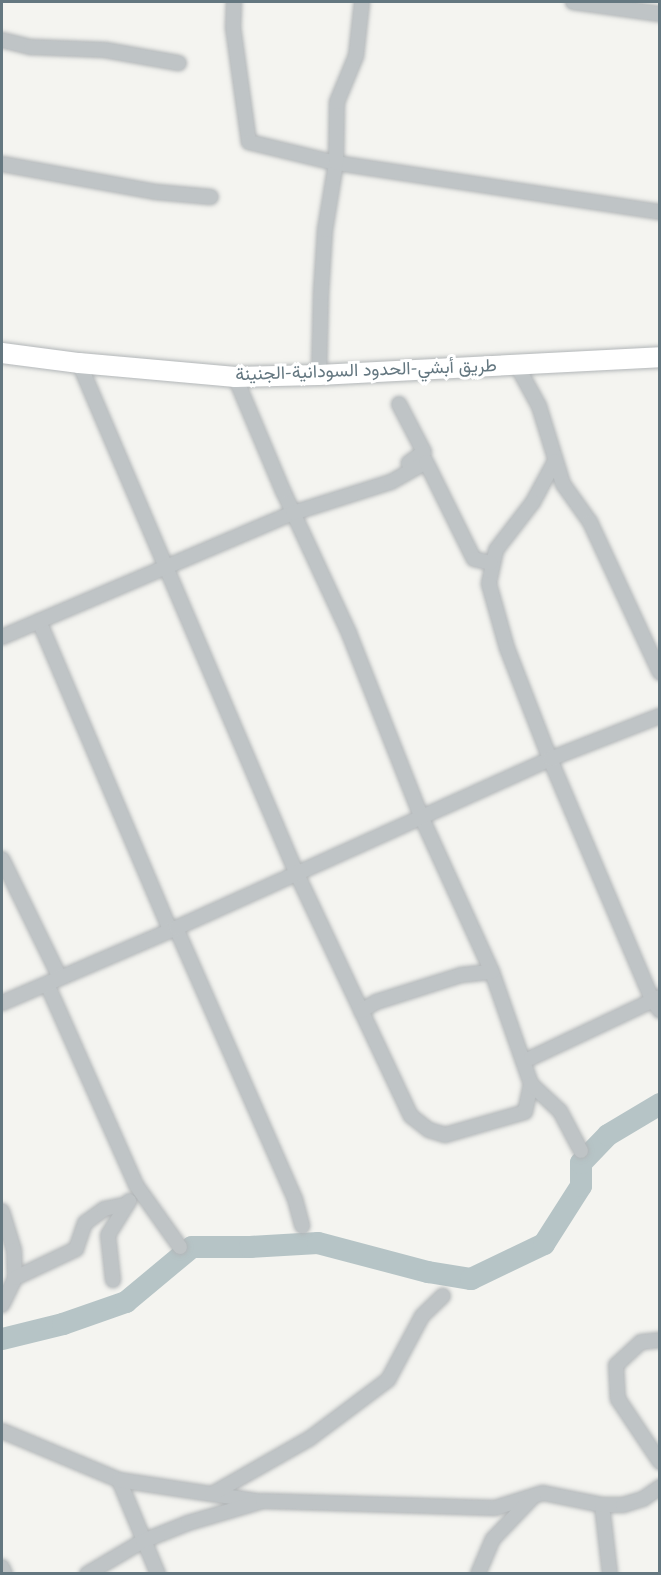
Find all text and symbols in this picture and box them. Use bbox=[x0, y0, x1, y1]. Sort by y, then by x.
street label: طريق أبشي-الحدود السودانية-الجنينة bbox=[235, 355, 497, 385]

